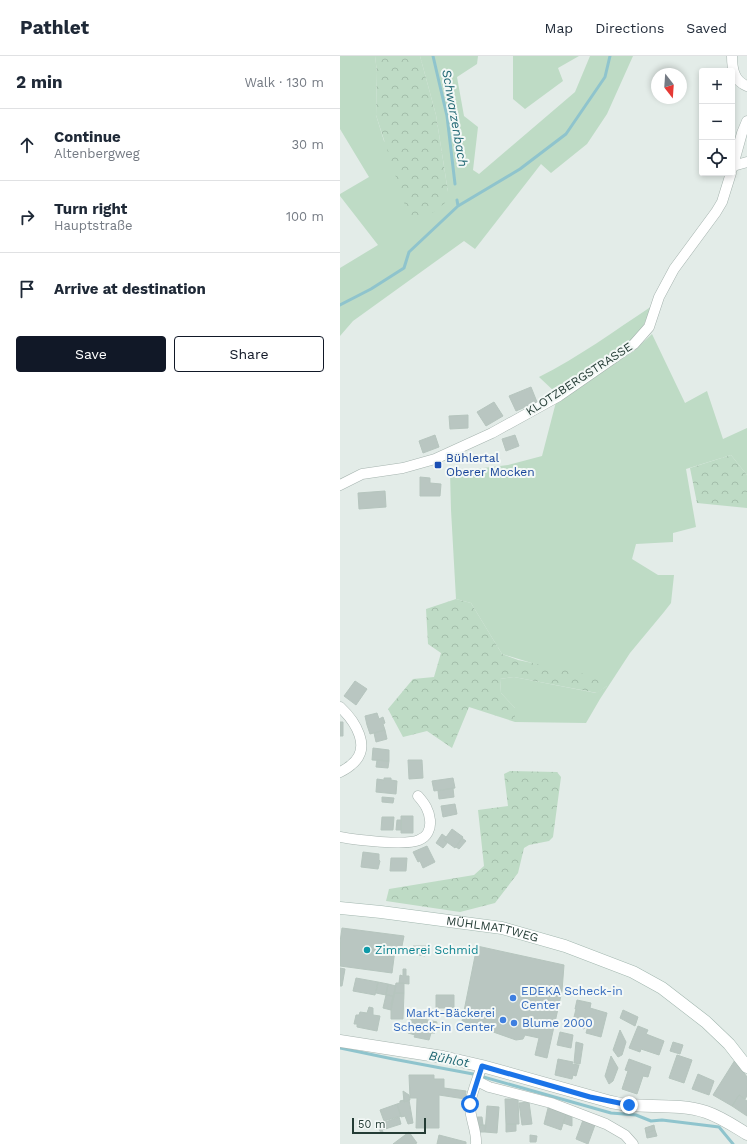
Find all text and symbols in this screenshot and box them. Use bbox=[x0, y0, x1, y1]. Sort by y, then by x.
text: Pathlet bbox=[20, 16, 89, 39]
text: Map bbox=[545, 20, 573, 36]
text: Directions bbox=[595, 20, 664, 36]
text: Saved bbox=[686, 20, 727, 36]
water label: Schwarzenbach bbox=[439, 68, 471, 168]
north arrow bbox=[651, 68, 687, 104]
map controls bbox=[699, 68, 735, 176]
button: + bbox=[699, 68, 735, 104]
text: 2 min bbox=[16, 72, 62, 92]
text: Walk · 130 m bbox=[245, 75, 324, 90]
button: − bbox=[699, 104, 735, 140]
text: Continue bbox=[54, 128, 121, 146]
icon: ahead bbox=[16, 134, 38, 156]
text: 30 m bbox=[292, 137, 324, 152]
button: locate bbox=[699, 140, 735, 176]
text: Altenbergweg bbox=[54, 146, 140, 161]
text: Turn right bbox=[54, 200, 127, 218]
icon: right bbox=[16, 206, 38, 228]
text: 100 m bbox=[286, 209, 324, 224]
text: Hauptstraße bbox=[54, 218, 133, 233]
icon: arrive bbox=[16, 278, 38, 300]
text: Arrive at destination bbox=[54, 280, 206, 298]
button: Save bbox=[16, 336, 166, 372]
button: Share bbox=[174, 336, 324, 372]
street label: KLOTZBERGSTRASSE bbox=[523, 339, 635, 419]
place label: Bühlertal Oberer Mocken bbox=[446, 451, 535, 479]
marker: Bühlertal Oberer Mocken bbox=[433, 460, 443, 470]
street label: MÜHLMATTWEG bbox=[445, 914, 540, 945]
place label: Zimmerei Schmid bbox=[375, 943, 478, 957]
marker: Zimmerei Schmid bbox=[362, 945, 372, 955]
place label: EDEKA Scheck-in Center bbox=[521, 984, 623, 1012]
marker: EDEKA Scheck-in Center bbox=[508, 993, 518, 1003]
place label: Markt-Bäckerei Scheck-in Center bbox=[393, 1006, 495, 1034]
marker: Markt-Bäckerei Scheck-in Center bbox=[498, 1015, 508, 1025]
place label: Blume 2000 bbox=[522, 1016, 593, 1030]
marker: Blume 2000 bbox=[509, 1018, 519, 1028]
water label: Bühlot bbox=[428, 1048, 471, 1070]
route start bbox=[461, 1095, 479, 1113]
route end bbox=[620, 1096, 638, 1114]
scale bar bbox=[352, 1116, 426, 1135]
text: 50 m bbox=[358, 1118, 385, 1131]

